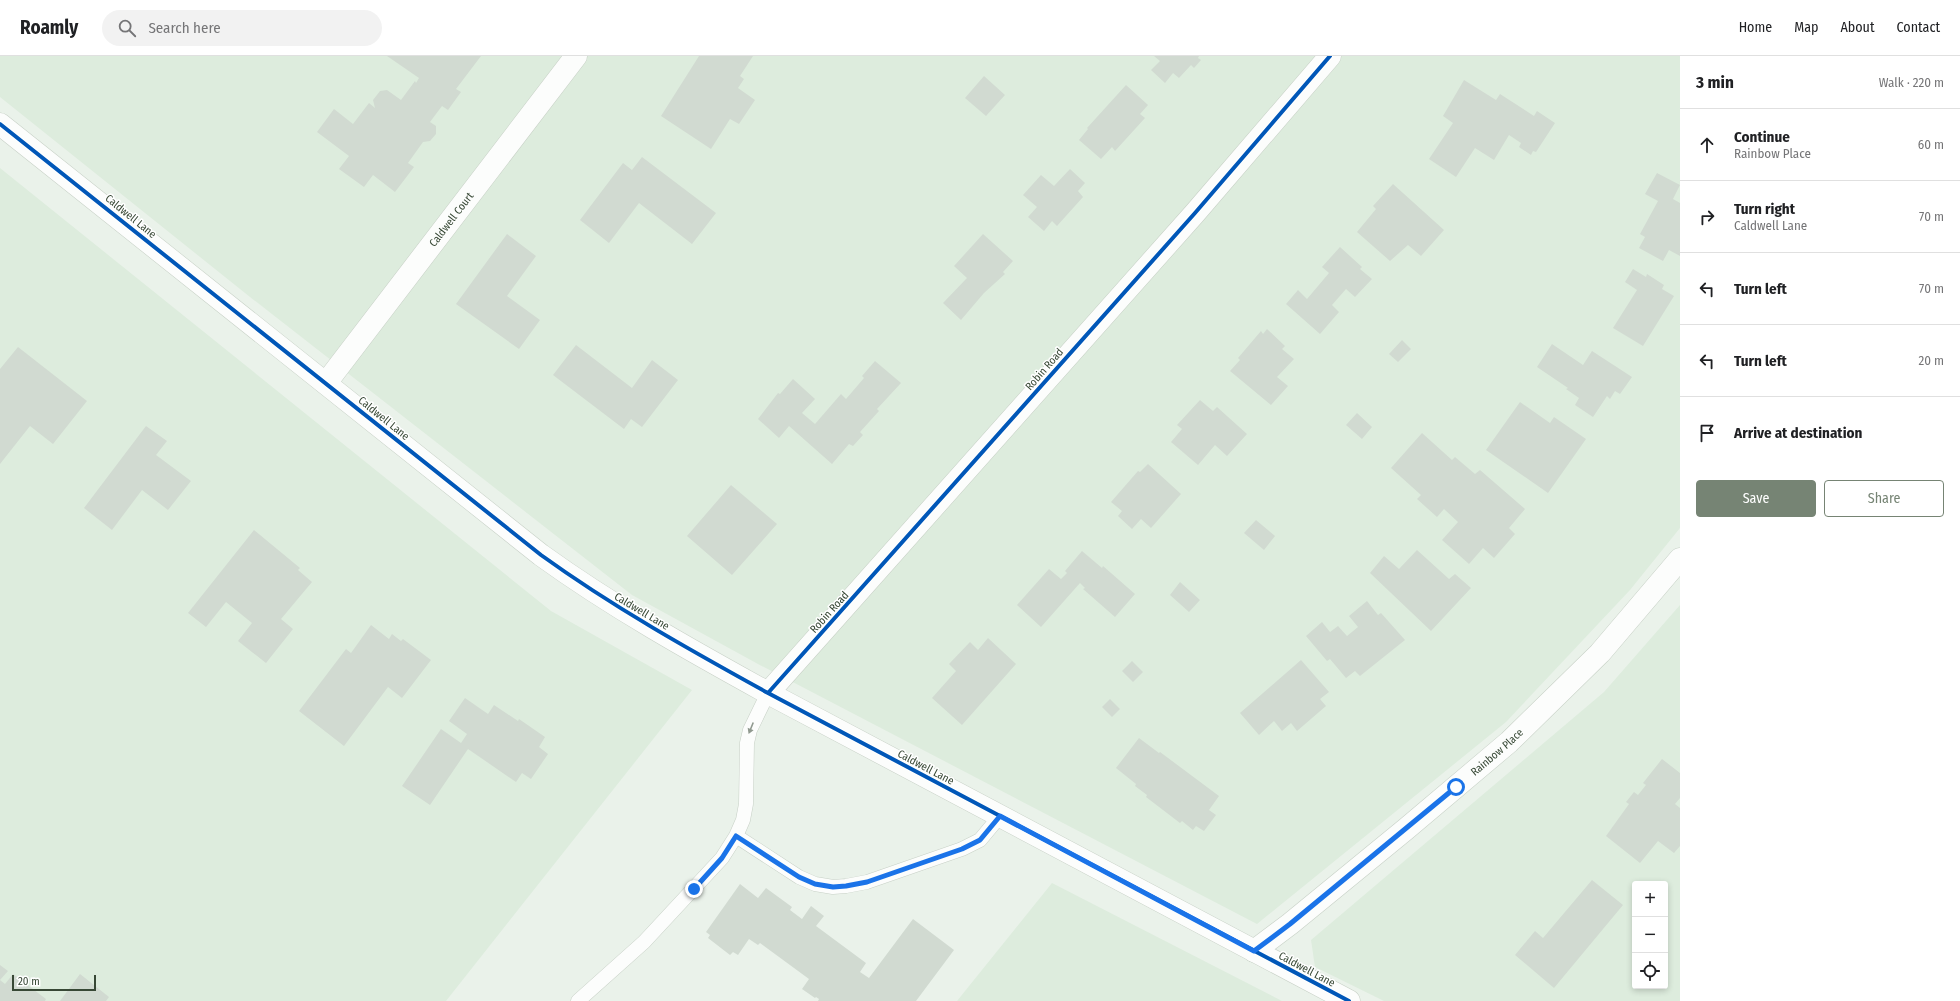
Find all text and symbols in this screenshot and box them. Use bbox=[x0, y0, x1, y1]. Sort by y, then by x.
search box bbox=[102, 10, 382, 46]
text: Roamly bbox=[20, 16, 78, 39]
icon: search bbox=[116, 17, 138, 39]
text: Search here bbox=[148, 19, 221, 37]
text: Home bbox=[1739, 19, 1772, 36]
text: Map bbox=[1794, 19, 1818, 36]
text: About bbox=[1840, 19, 1875, 36]
text: Contact bbox=[1897, 19, 1940, 36]
text: 3 min bbox=[1696, 72, 1734, 93]
text: Walk · 220 m bbox=[1879, 75, 1944, 90]
text: Continue bbox=[1734, 128, 1790, 146]
icon: ahead bbox=[1696, 134, 1718, 156]
text: 60 m bbox=[1918, 137, 1944, 152]
text: Rainbow Place bbox=[1734, 146, 1811, 161]
street label: Caldwell Court bbox=[427, 190, 477, 249]
street label: Caldwell Lane bbox=[103, 192, 159, 241]
text: Turn right bbox=[1734, 200, 1795, 218]
icon: right bbox=[1696, 206, 1718, 228]
text: 70 m bbox=[1919, 209, 1944, 224]
text: Caldwell Lane bbox=[1734, 218, 1807, 233]
icon: left bbox=[1696, 278, 1718, 300]
text: Turn left bbox=[1734, 280, 1787, 298]
text: 70 m bbox=[1919, 281, 1944, 296]
street label: Robin Road bbox=[1023, 346, 1066, 393]
icon: left bbox=[1696, 350, 1718, 372]
text: Turn left bbox=[1734, 352, 1787, 370]
text: 20 m bbox=[1918, 353, 1944, 368]
street label: Caldwell Lane bbox=[356, 394, 412, 443]
icon: arrive bbox=[1696, 422, 1718, 444]
text: Arrive at destination bbox=[1734, 424, 1862, 442]
button: Save bbox=[1696, 480, 1816, 517]
button: Share bbox=[1824, 480, 1944, 517]
street label: Robin Road bbox=[807, 589, 851, 636]
street label: Caldwell Lane bbox=[612, 590, 672, 633]
one-way arrow bbox=[748, 722, 754, 734]
street label: Rainbow Place bbox=[1468, 726, 1526, 779]
street label: Caldwell Lane bbox=[895, 747, 956, 788]
route start bbox=[1447, 778, 1465, 796]
route end bbox=[685, 880, 703, 898]
map controls bbox=[1632, 881, 1668, 989]
button: + bbox=[1632, 881, 1668, 917]
button: − bbox=[1632, 917, 1668, 953]
street label: Caldwell Lane bbox=[1276, 949, 1337, 990]
button: locate bbox=[1632, 953, 1668, 989]
scale bar bbox=[12, 973, 96, 992]
text: 20 m bbox=[18, 975, 40, 988]

